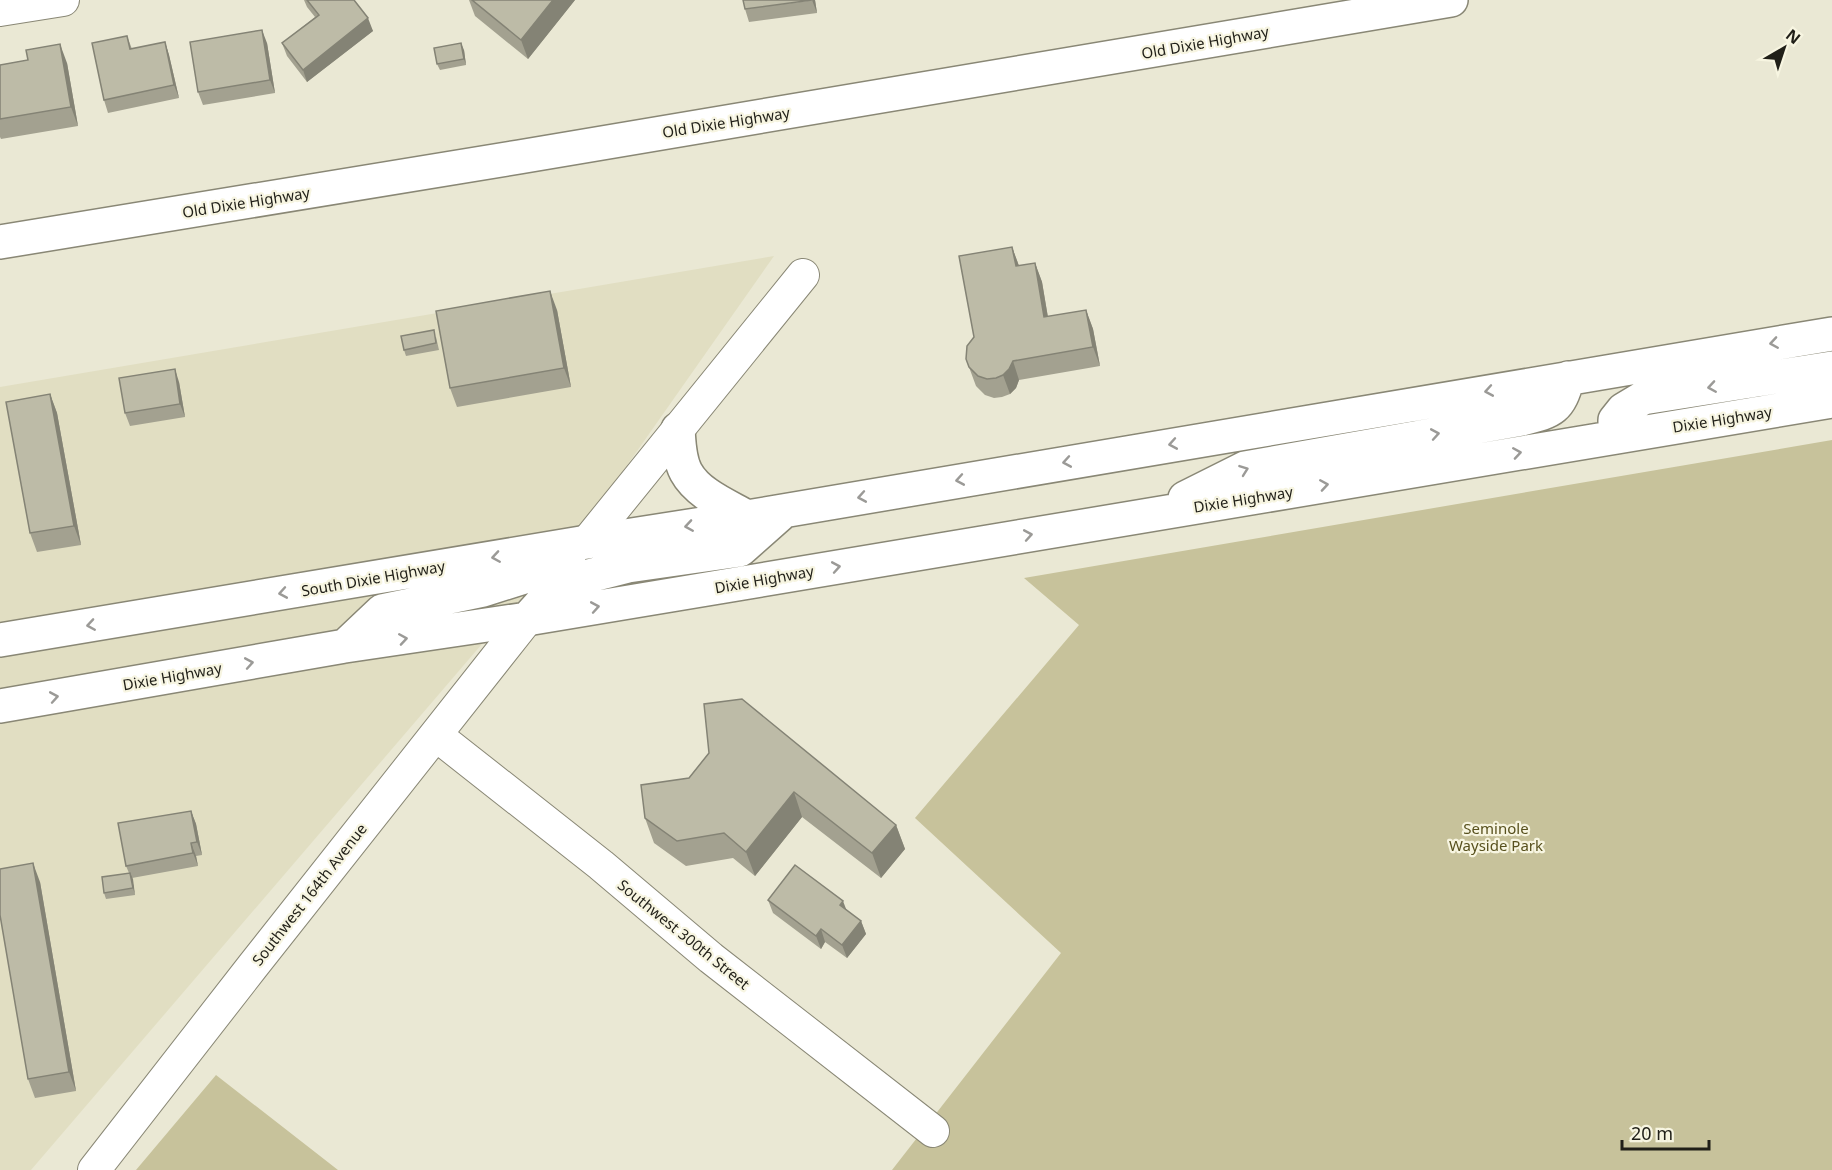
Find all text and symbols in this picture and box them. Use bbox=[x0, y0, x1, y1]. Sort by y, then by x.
north arrow bbox=[1754, 18, 1814, 78]
street label: Old Dixie Highway bbox=[1140, 21, 1271, 63]
text: N bbox=[1781, 24, 1805, 49]
street label: Old Dixie Highway bbox=[661, 102, 792, 142]
street label: Old Dixie Highway bbox=[181, 182, 312, 222]
one-way arrow bbox=[1770, 337, 1779, 349]
one-way arrow bbox=[1707, 380, 1717, 392]
one-way arrow bbox=[1485, 384, 1495, 397]
street label: Dixie Highway bbox=[1671, 401, 1773, 437]
one-way arrow bbox=[1431, 429, 1440, 441]
one-way arrow bbox=[1168, 438, 1177, 450]
one-way arrow bbox=[1511, 447, 1521, 460]
one-way arrow bbox=[1063, 455, 1073, 468]
one-way arrow bbox=[1238, 464, 1248, 477]
one-way arrow bbox=[955, 474, 964, 486]
one-way arrow bbox=[1319, 479, 1329, 492]
street label: Dixie Highway bbox=[1192, 481, 1294, 517]
one-way arrow bbox=[857, 491, 867, 503]
one-way arrow bbox=[684, 520, 693, 532]
one-way arrow bbox=[1024, 529, 1033, 541]
one-way arrow bbox=[492, 551, 501, 563]
street label: South Dixie Highway bbox=[300, 555, 447, 600]
street label: Dixie Highway bbox=[713, 560, 815, 598]
one-way arrow bbox=[831, 561, 841, 574]
one-way arrow bbox=[279, 586, 289, 599]
one-way arrow bbox=[590, 601, 600, 614]
one-way arrow bbox=[86, 618, 96, 631]
one-way arrow bbox=[398, 633, 407, 645]
street label: Dixie Highway bbox=[121, 657, 223, 695]
one-way arrow bbox=[244, 657, 254, 670]
one-way arrow bbox=[50, 691, 59, 703]
park label: Seminole Wayside Park bbox=[1449, 818, 1543, 855]
street label: Southwest 164th Avenue bbox=[247, 819, 371, 969]
street label: Southwest 300th Street bbox=[614, 875, 755, 994]
scale bar bbox=[1622, 1113, 1709, 1151]
text: 20 m bbox=[1631, 1121, 1673, 1145]

